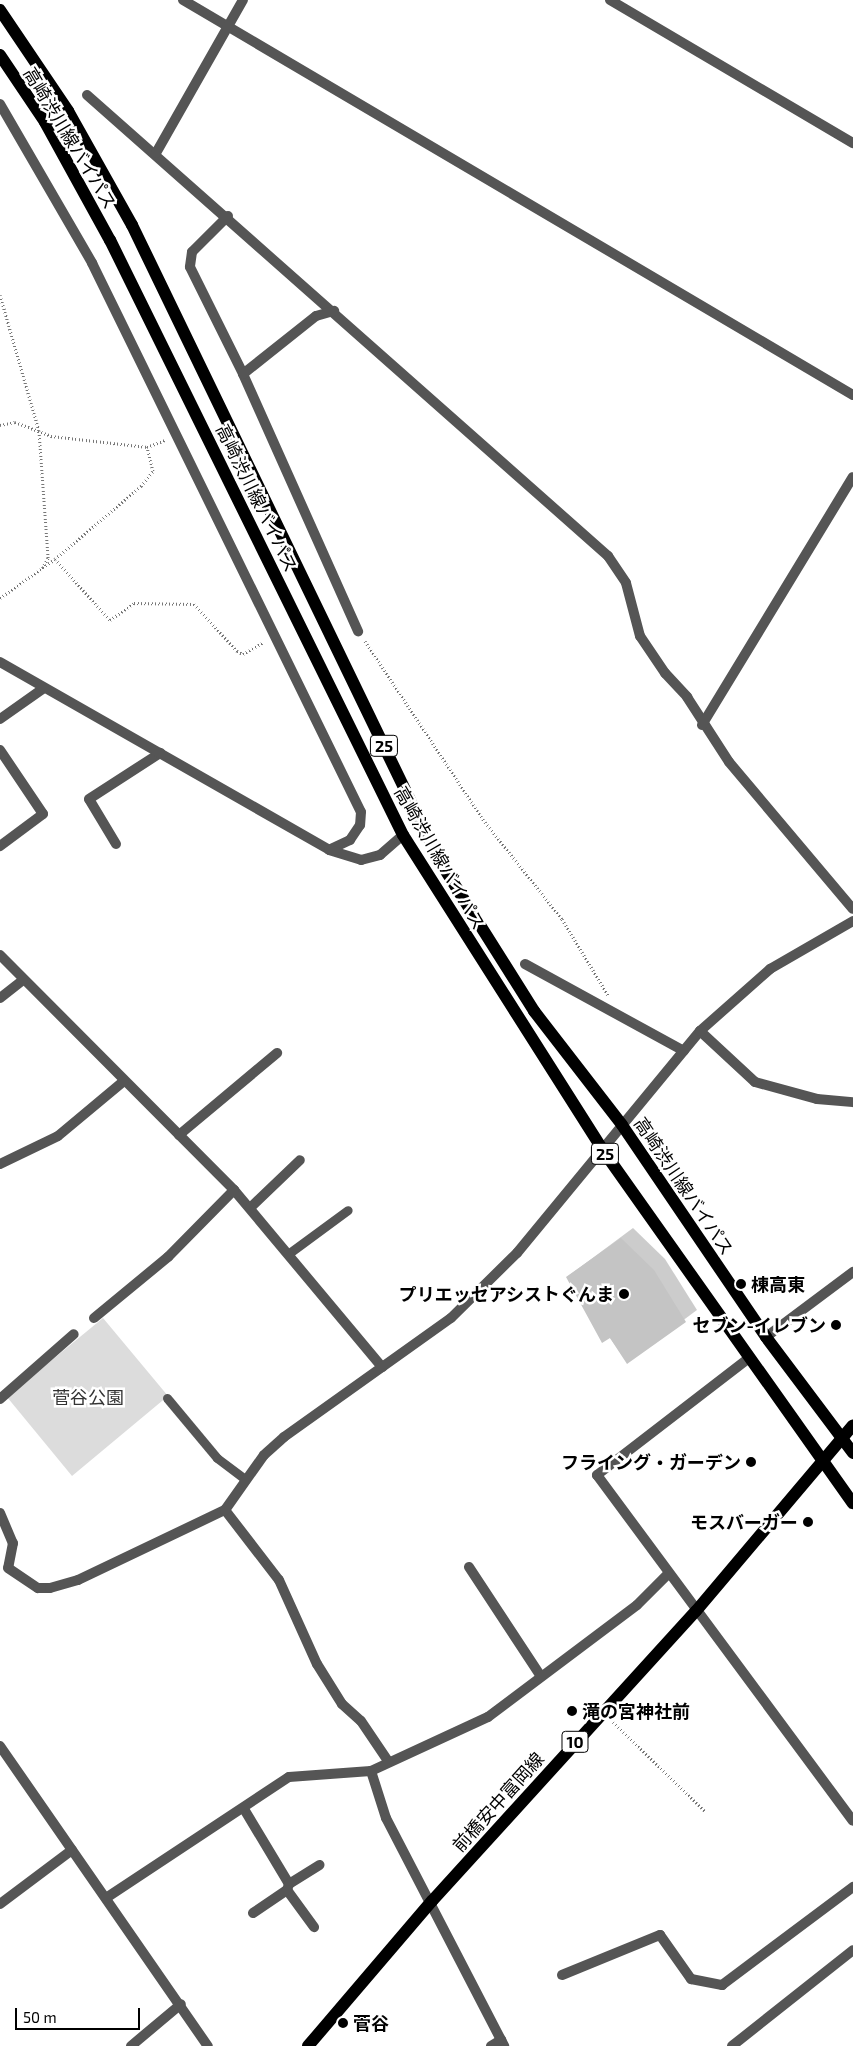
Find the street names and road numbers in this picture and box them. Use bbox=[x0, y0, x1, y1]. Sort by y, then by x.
street label: 高崎渋川線バイパス bbox=[19, 63, 121, 213]
street label: 高崎渋川線バイパス bbox=[212, 420, 302, 576]
road number: 25 bbox=[369, 732, 399, 759]
street label: 高崎渋川線バイパス bbox=[390, 782, 490, 934]
street label: 高崎渋川線バイパス bbox=[630, 1113, 738, 1259]
road number: 25 bbox=[590, 1140, 620, 1168]
road number: 10 bbox=[561, 1728, 589, 1755]
street label: 前橋安中富岡線 bbox=[448, 1748, 548, 1856]

